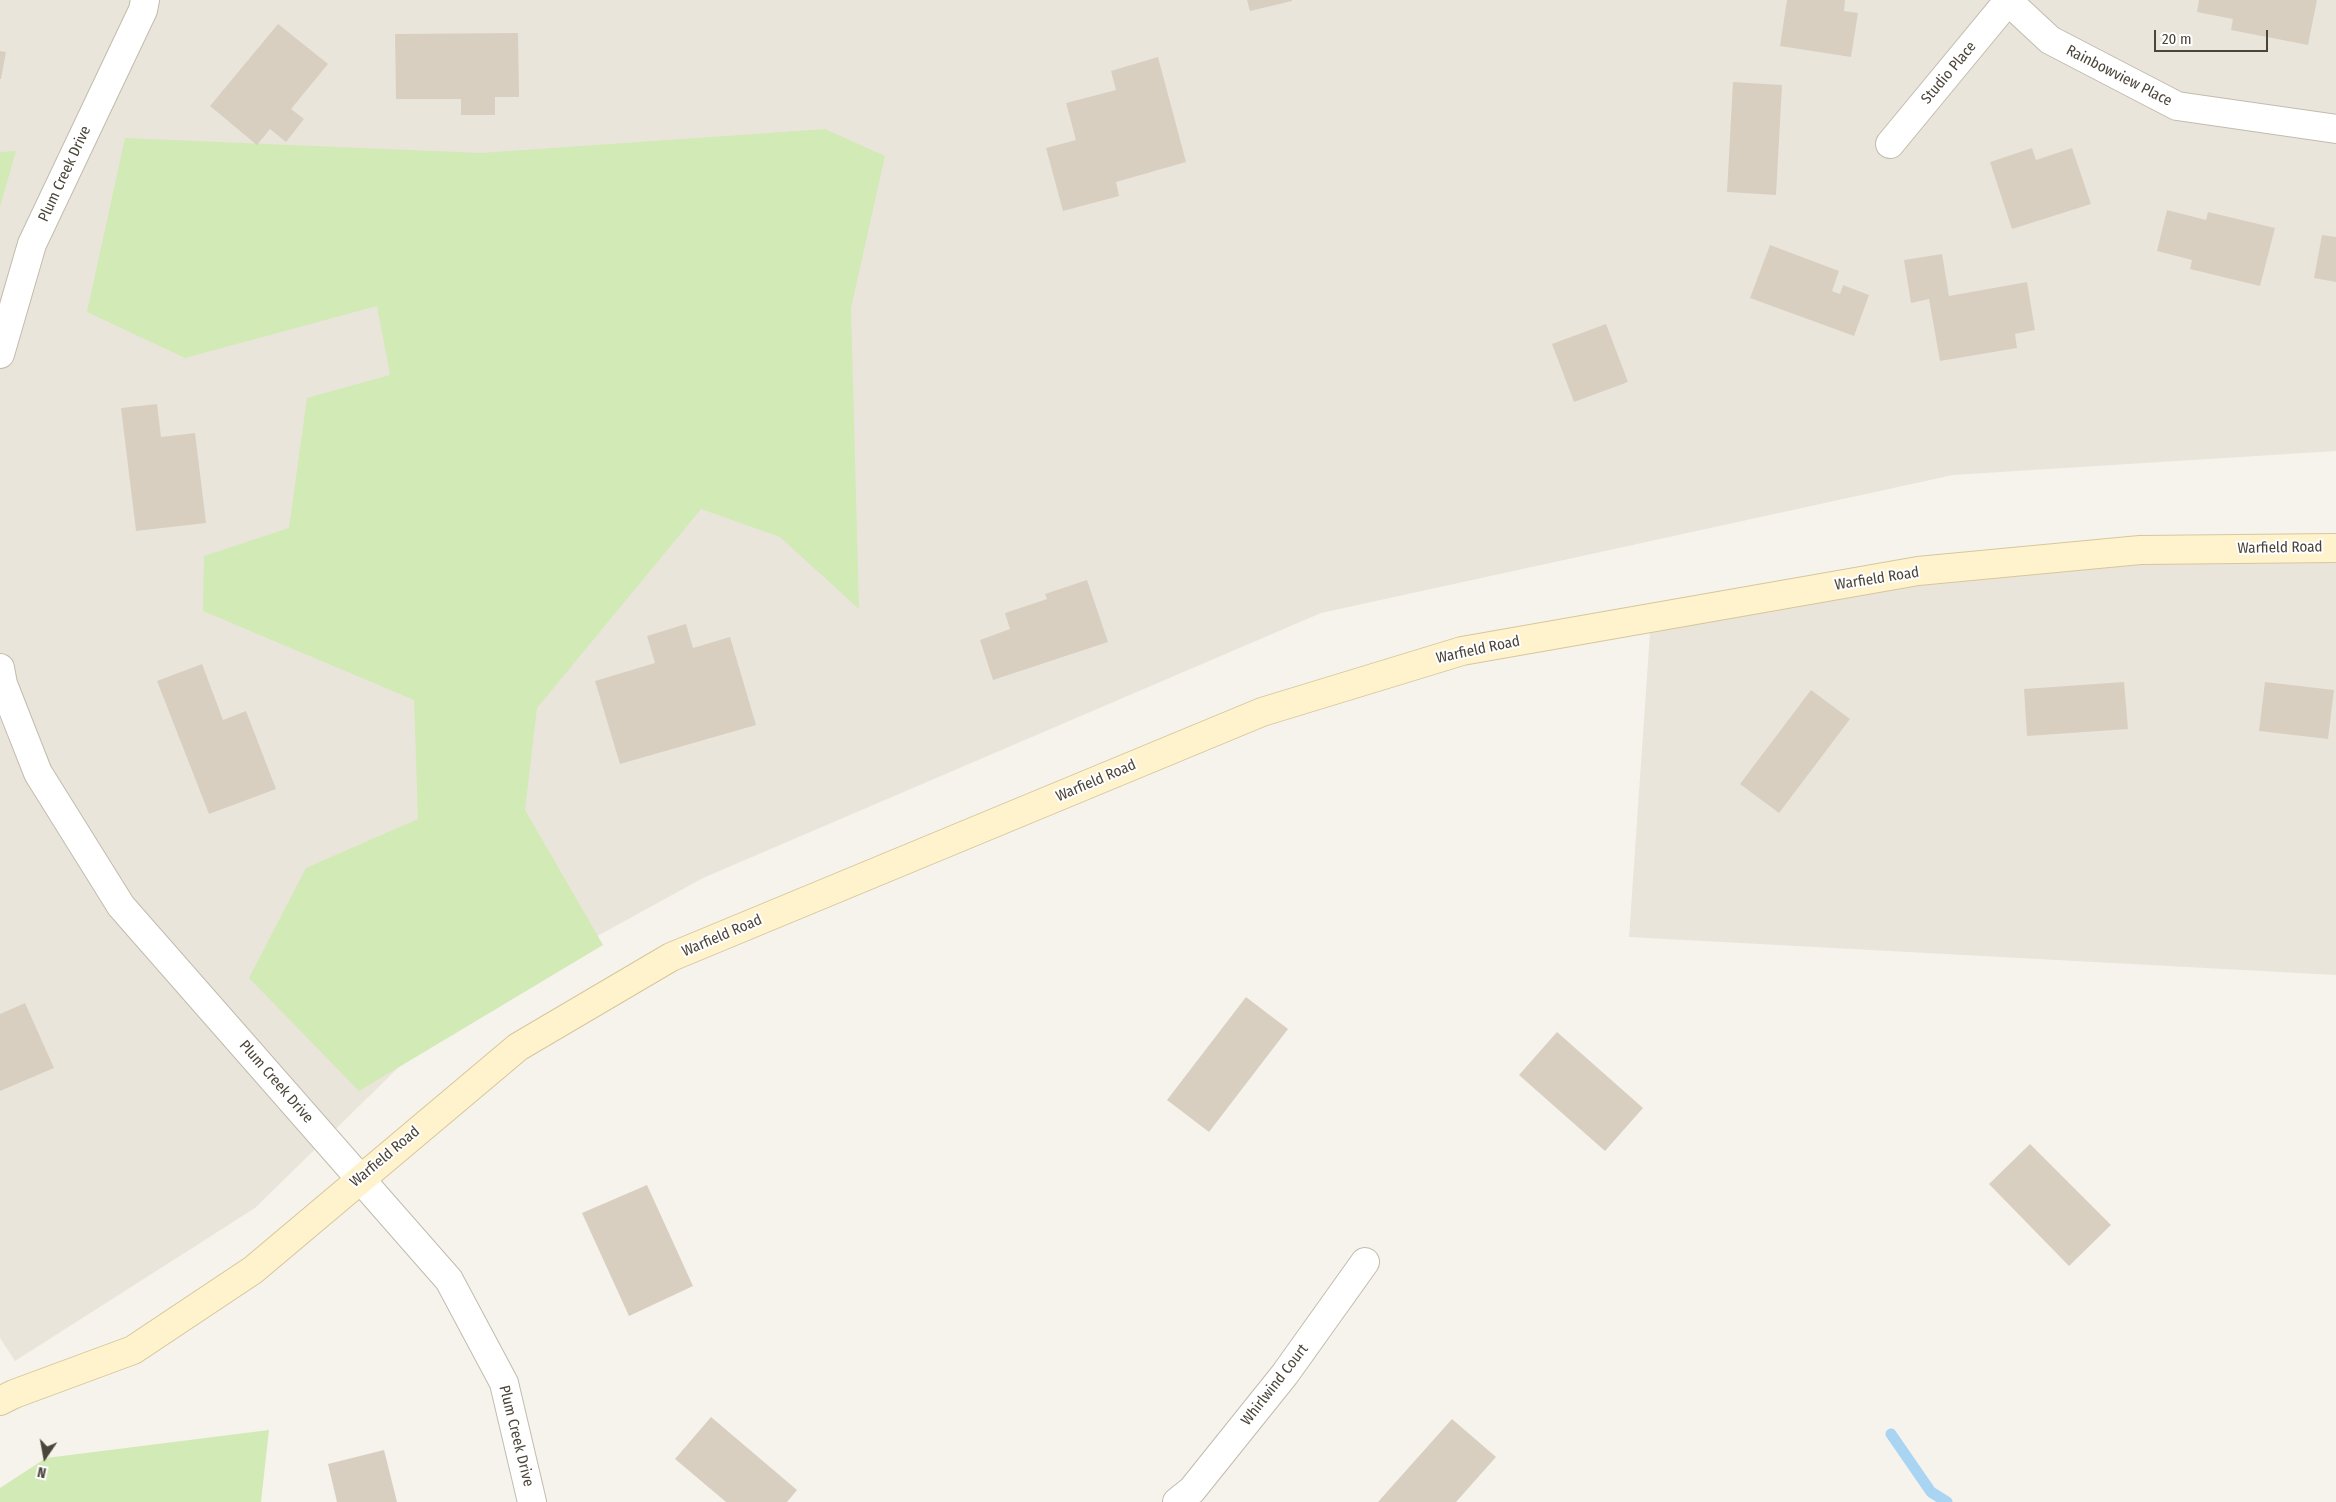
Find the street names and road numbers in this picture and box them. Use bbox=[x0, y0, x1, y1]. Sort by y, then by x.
street label: Studio Place bbox=[1918, 38, 1980, 108]
street label: Rainbowview Place bbox=[2063, 42, 2175, 110]
street label: Plum Creek Drive bbox=[35, 123, 95, 225]
street label: Warfield Road bbox=[2237, 538, 2323, 558]
street label: Warfield Road bbox=[1834, 563, 1920, 595]
street label: Warfield Road bbox=[1434, 632, 1522, 668]
street label: Warfield Road bbox=[1053, 756, 1139, 806]
street label: Warfield Road bbox=[679, 911, 765, 961]
street label: Plum Creek Drive bbox=[235, 1037, 317, 1127]
street label: Warfield Road bbox=[347, 1123, 423, 1191]
street label: Whirlwind Court bbox=[1238, 1341, 1312, 1429]
street label: Plum Creek Drive bbox=[495, 1383, 537, 1489]

